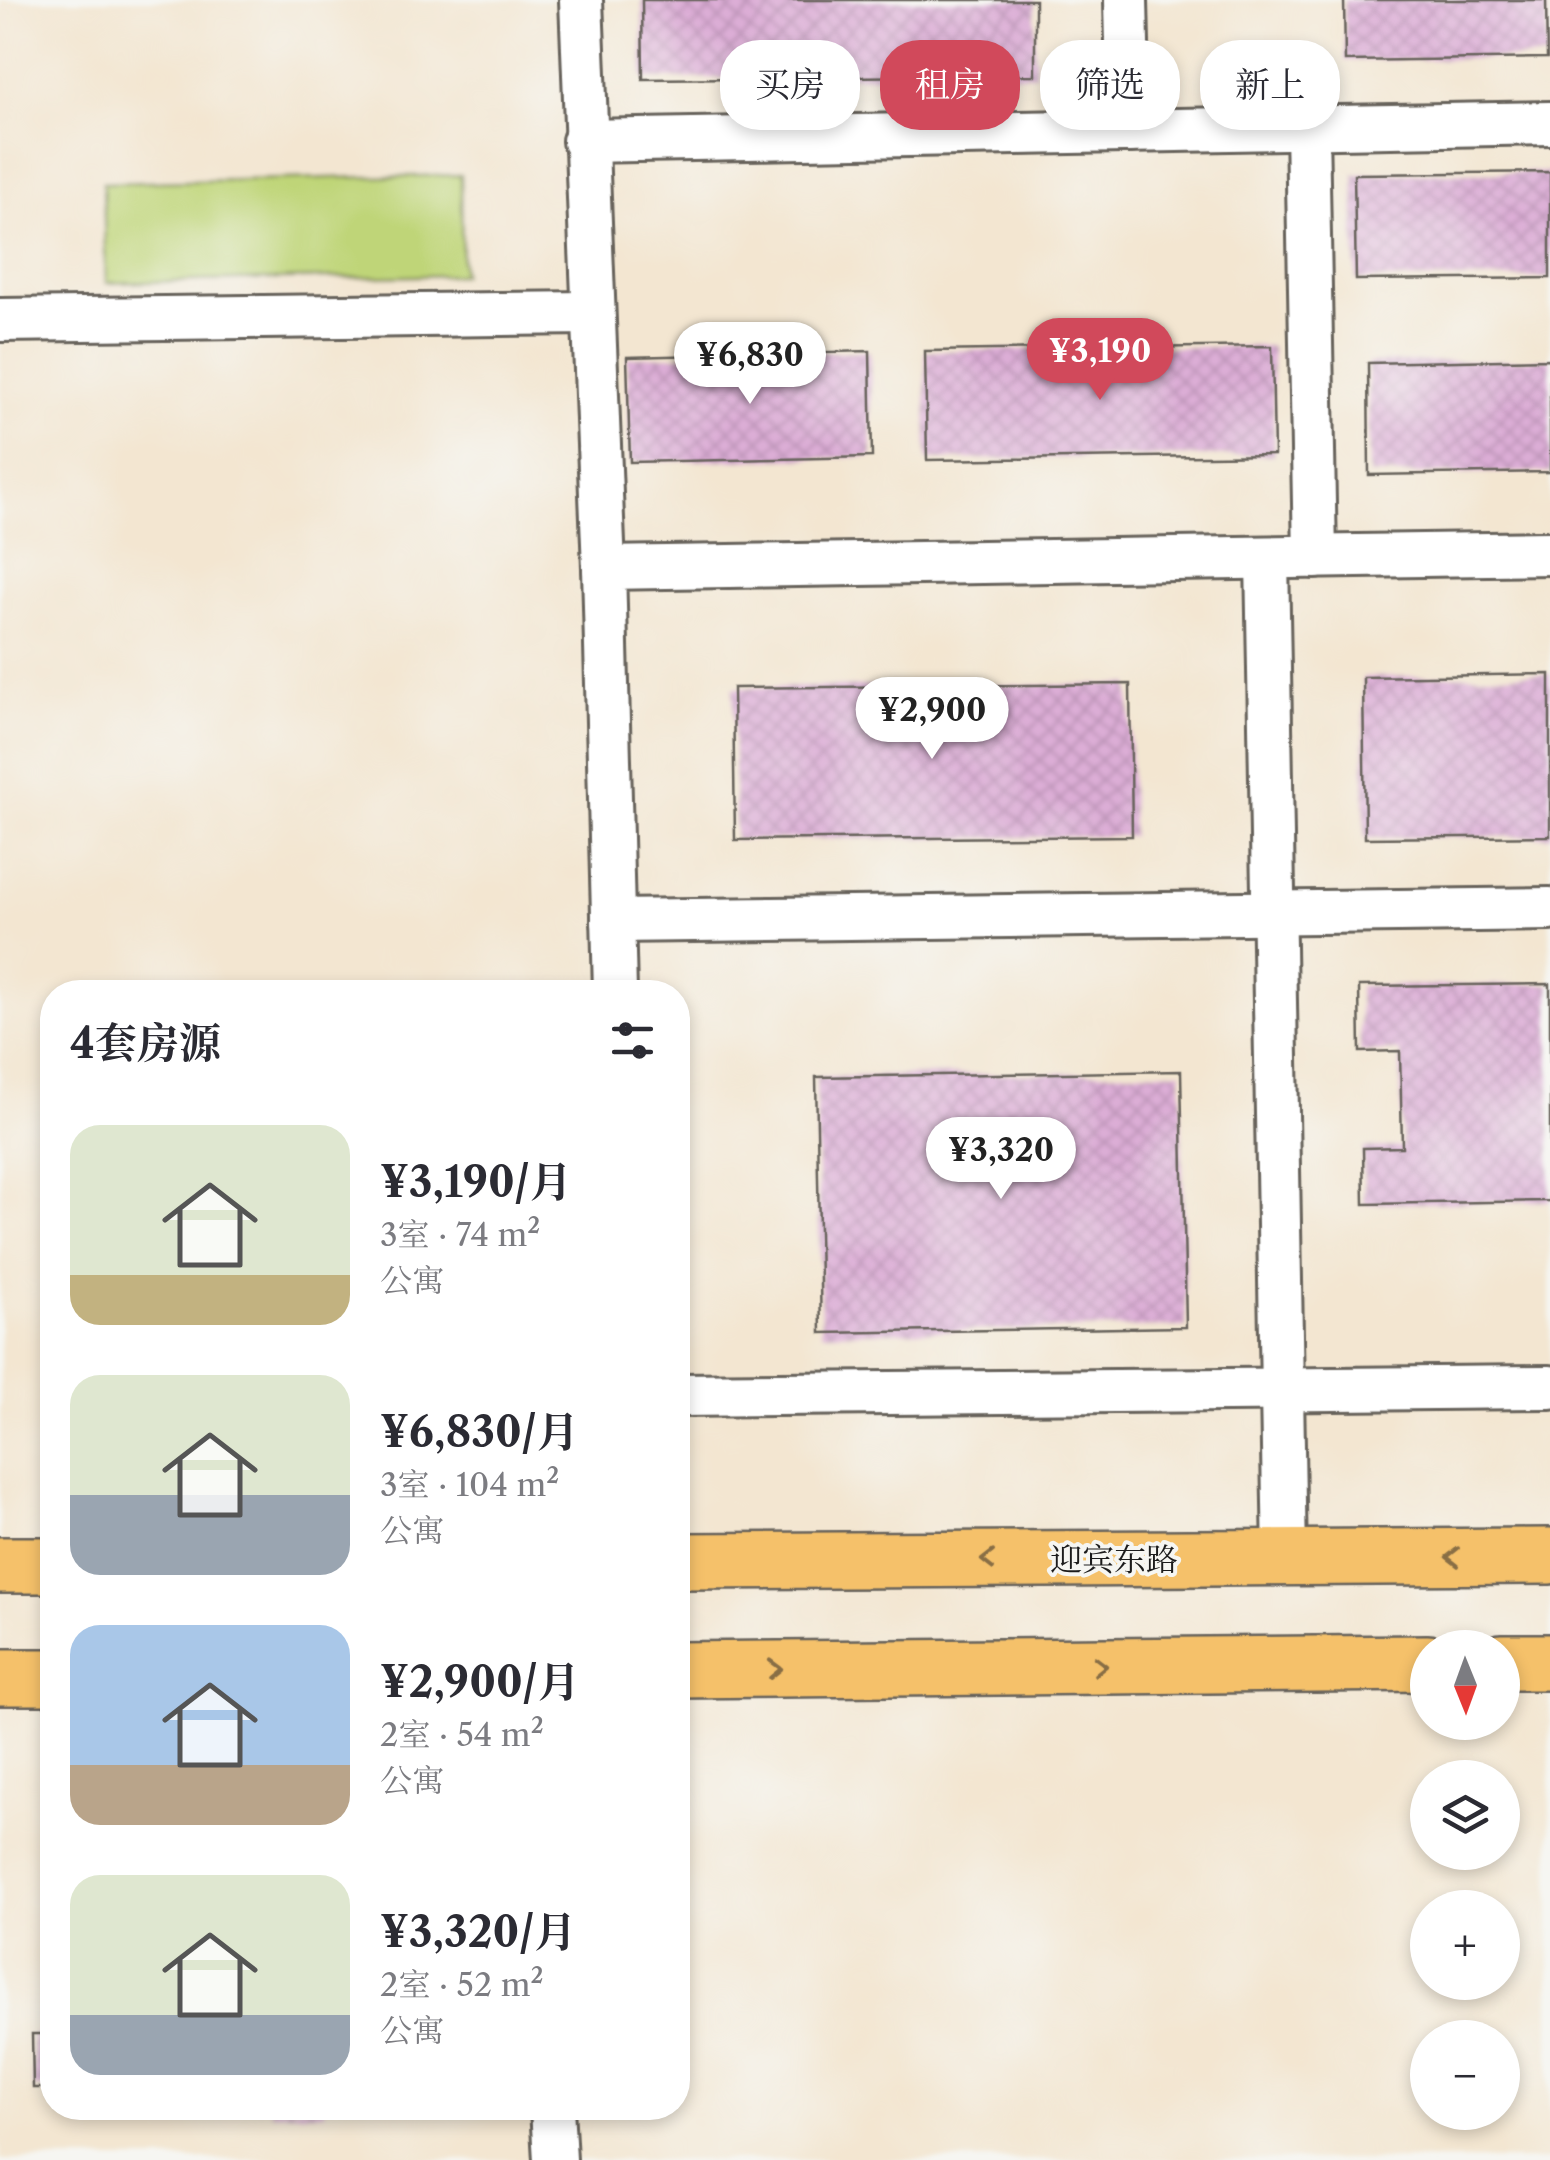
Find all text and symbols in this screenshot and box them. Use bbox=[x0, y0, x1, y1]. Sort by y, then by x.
chip: 买房 bbox=[720, 40, 860, 130]
chip: 租房 bbox=[880, 40, 1020, 130]
chip: 筛选 bbox=[1040, 40, 1180, 130]
chip: 新上 bbox=[1200, 40, 1340, 130]
pin: ¥3,190 bbox=[1019, 318, 1181, 403]
pin: ¥6,830 bbox=[669, 322, 831, 407]
text: ¥3,190 bbox=[1049, 331, 1151, 370]
text: ¥6,830 bbox=[696, 335, 804, 374]
pin: ¥2,900 bbox=[851, 677, 1013, 762]
text: ¥2,900 bbox=[878, 690, 986, 729]
icon: filters bbox=[605, 1013, 660, 1068]
text: 4套房源 bbox=[70, 1017, 221, 1069]
pin: ¥3,320 bbox=[920, 1117, 1082, 1202]
text: ¥3,320 bbox=[948, 1130, 1054, 1169]
text: ¥3,190/月 bbox=[380, 1156, 572, 1208]
icon: home bbox=[150, 1165, 270, 1285]
text: 3室 · 74 m² bbox=[380, 1215, 540, 1254]
text: 公寓 bbox=[380, 1261, 444, 1300]
text: ¥6,830/月 bbox=[380, 1406, 579, 1458]
icon: home bbox=[150, 1415, 270, 1535]
text: 3室 · 104 m² bbox=[380, 1465, 559, 1504]
text: 公寓 bbox=[380, 1511, 444, 1550]
street label: 迎宾东路 bbox=[1050, 1540, 1178, 1579]
one-way arrow bbox=[1444, 1546, 1460, 1568]
one-way arrow bbox=[979, 1549, 994, 1571]
north arrow bbox=[1410, 1630, 1520, 1740]
map controls bbox=[1410, 1630, 1520, 2130]
one-way arrow bbox=[1092, 1655, 1108, 1677]
text: ¥2,900/月 bbox=[380, 1656, 580, 1708]
one-way arrow bbox=[768, 1658, 783, 1680]
icon: home bbox=[150, 1665, 270, 1785]
text: 2室 · 54 m² bbox=[380, 1715, 544, 1754]
button: layers bbox=[1410, 1760, 1520, 1870]
text: 公寓 bbox=[380, 1761, 444, 1800]
button: + bbox=[1410, 1890, 1520, 2000]
text: ¥3,320/月 bbox=[380, 1906, 576, 1958]
icon: home bbox=[150, 1915, 270, 2035]
text: 2室 · 52 m² bbox=[380, 1965, 544, 2004]
text: 公寓 bbox=[380, 2011, 444, 2050]
button: − bbox=[1410, 2020, 1520, 2130]

